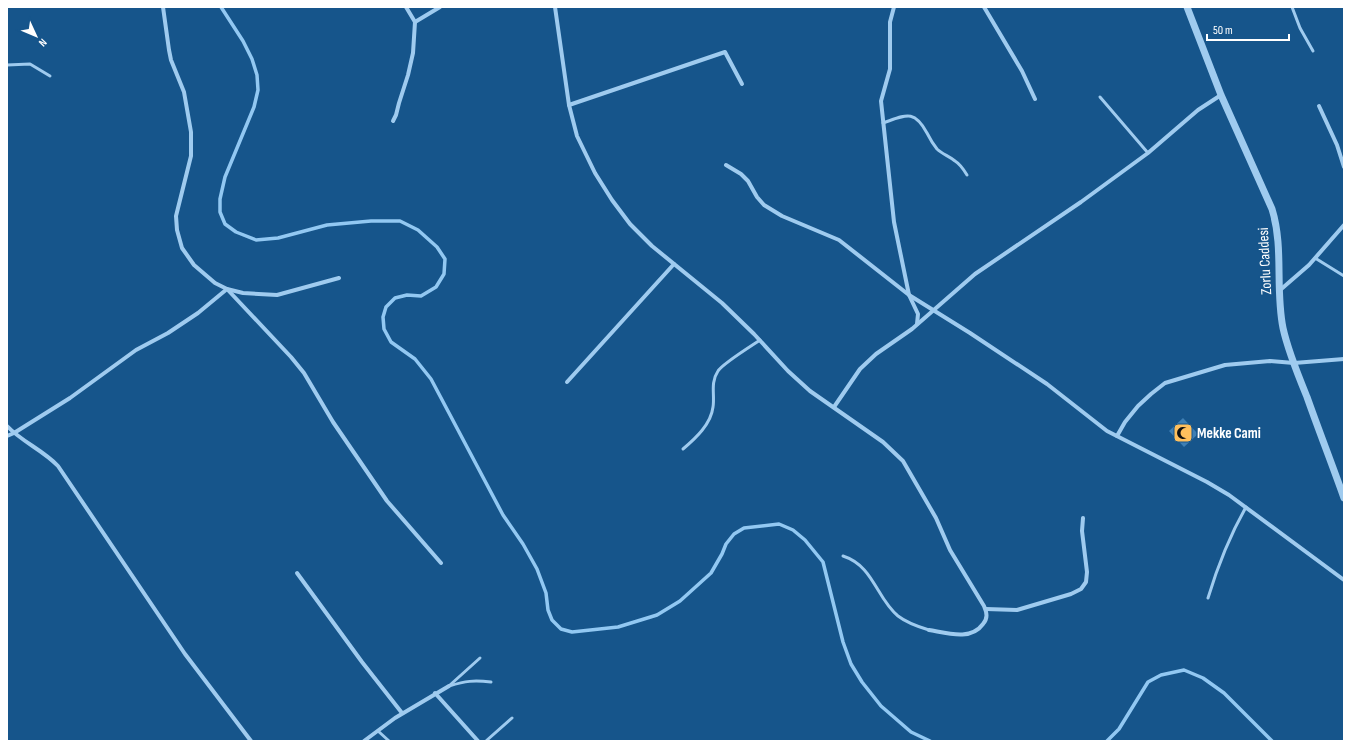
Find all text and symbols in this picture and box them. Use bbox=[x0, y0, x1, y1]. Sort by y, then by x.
north arrow bbox=[16, 16, 56, 56]
scale bar bbox=[1207, 16, 1289, 42]
text: 50 m bbox=[1213, 23, 1233, 38]
text: N bbox=[36, 36, 50, 49]
street label: Zorlu Caddesi bbox=[1254, 227, 1276, 295]
mosque icon: Mekke Cami bbox=[1172, 422, 1194, 444]
place label: Mekke Cami bbox=[1197, 424, 1261, 443]

